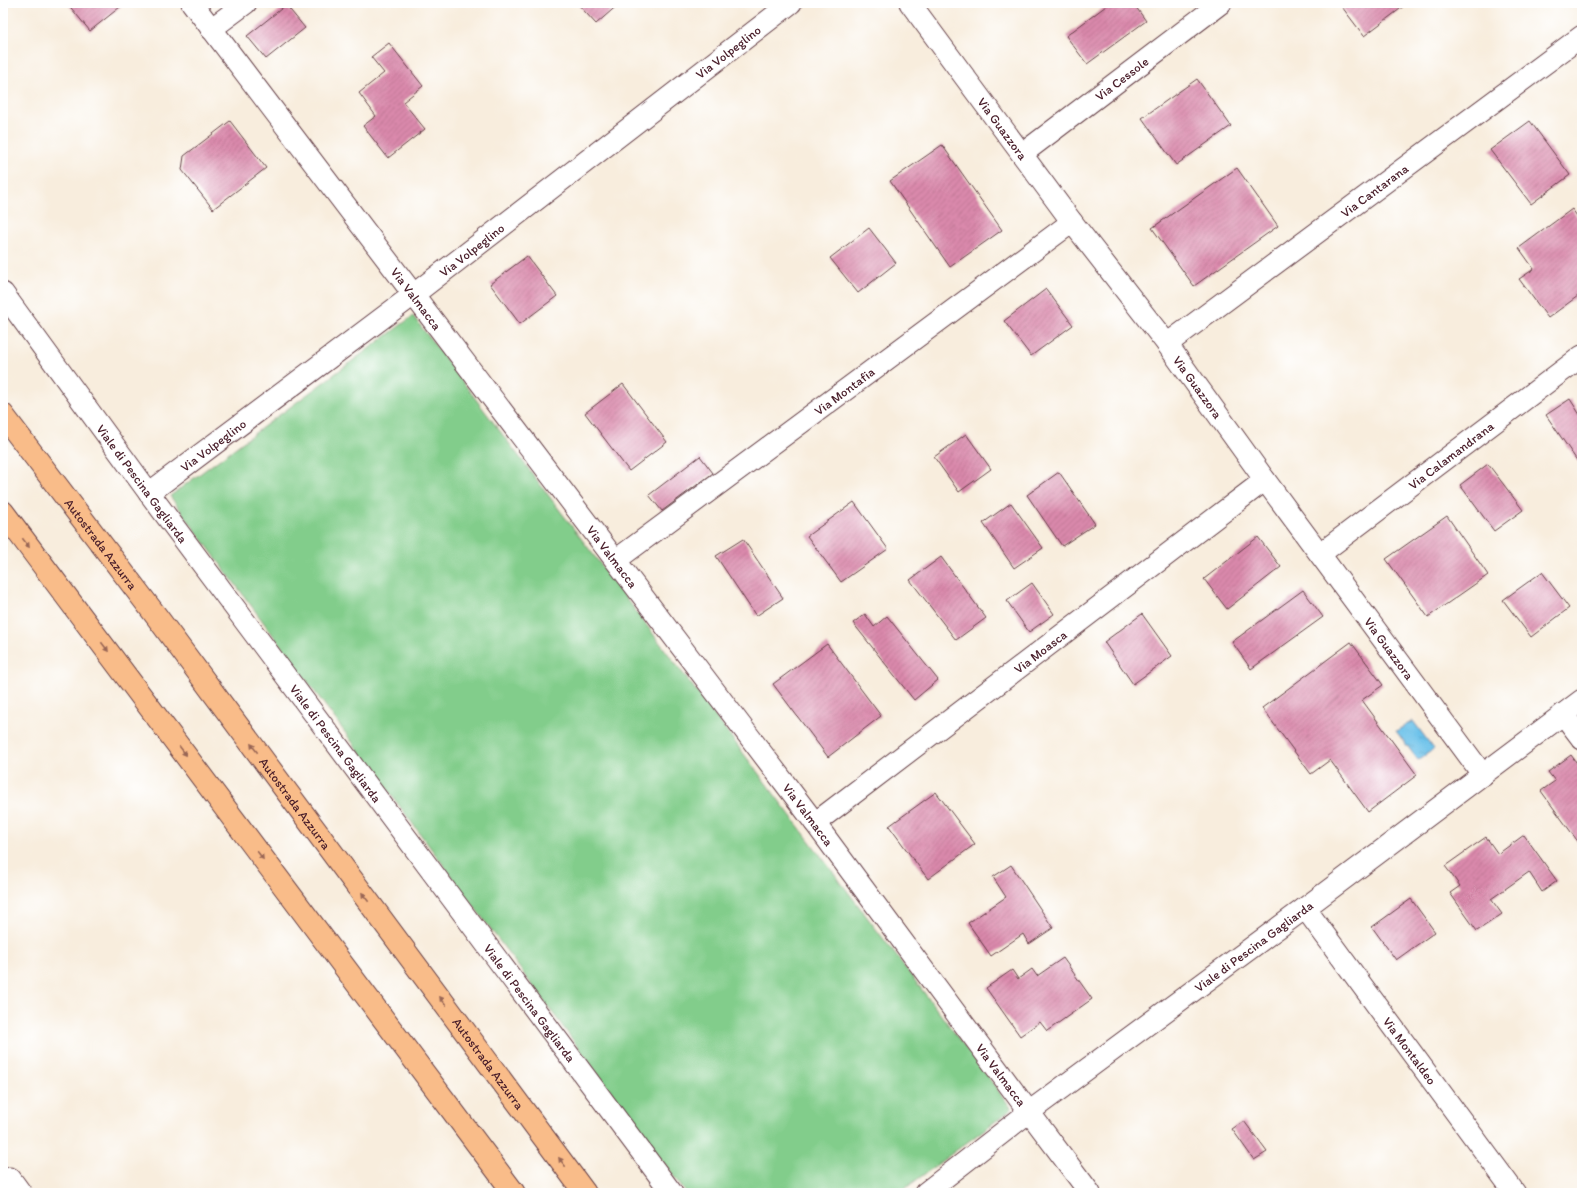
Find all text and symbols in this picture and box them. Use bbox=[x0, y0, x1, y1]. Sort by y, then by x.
street label: Via Volpeglino bbox=[693, 22, 764, 82]
street label: Via Cessole bbox=[1092, 54, 1152, 104]
street label: Via Guazzora bbox=[974, 95, 1031, 163]
street label: Via Cantarana bbox=[1338, 161, 1411, 221]
street label: Via Volpeglino bbox=[436, 220, 508, 280]
street label: Via Valmacca bbox=[388, 265, 445, 333]
street label: Via Guazzora bbox=[1170, 353, 1225, 422]
street label: Via Montafia bbox=[811, 364, 878, 418]
street label: Via Volpeglino bbox=[178, 416, 249, 475]
street label: Via Calamandrana bbox=[1405, 418, 1497, 493]
street label: Viale di Pescina Gagliarda bbox=[93, 422, 191, 546]
street label: Autostrada Azzurra bbox=[61, 496, 140, 593]
street label: Via Valmacca bbox=[584, 523, 641, 591]
one-way arrow bbox=[22, 538, 31, 549]
street label: Via Guazzora bbox=[1361, 615, 1417, 683]
street label: Via Moasca bbox=[1011, 627, 1070, 677]
one-way arrow bbox=[100, 642, 108, 652]
street label: Viale di Pescina Gagliarda bbox=[287, 682, 385, 806]
one-way arrow bbox=[250, 742, 258, 753]
one-way arrow bbox=[178, 746, 186, 756]
street label: Autostrada Azzurra bbox=[256, 755, 334, 853]
street label: Via Valmacca bbox=[780, 781, 837, 849]
one-way arrow bbox=[256, 850, 264, 860]
one-way arrow bbox=[361, 892, 369, 902]
street label: Viale di Pescina Gagliarda bbox=[1192, 897, 1316, 995]
street label: Viale di Pescina Gagliarda bbox=[481, 941, 579, 1065]
one-way arrow bbox=[438, 996, 447, 1007]
street label: Via Montaldeo bbox=[1380, 1014, 1440, 1088]
street label: Autostrada Azzurra bbox=[449, 1015, 527, 1113]
street label: Via Valmacca bbox=[973, 1041, 1029, 1110]
one-way arrow bbox=[558, 1156, 566, 1167]

